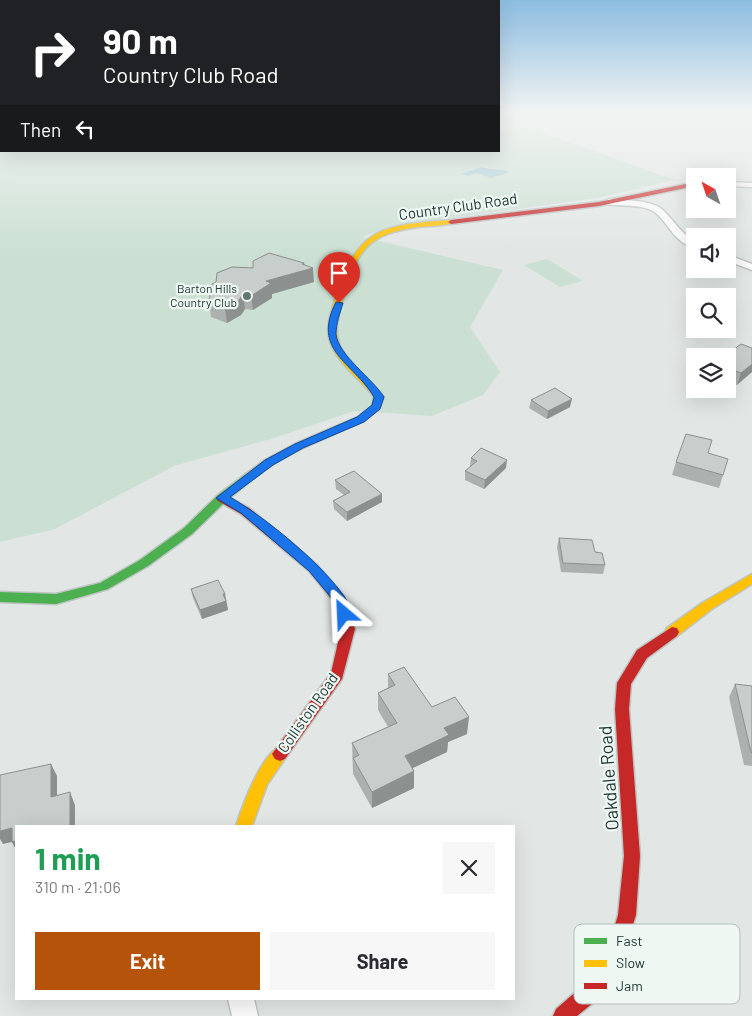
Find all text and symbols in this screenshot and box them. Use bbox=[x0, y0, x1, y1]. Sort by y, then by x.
text: 90 m bbox=[103, 19, 178, 61]
icon: right bbox=[20, 20, 85, 85]
text: Country Club Road bbox=[103, 61, 278, 87]
icon: left bbox=[71, 115, 99, 143]
text: Then bbox=[20, 118, 61, 141]
north arrow bbox=[686, 168, 736, 218]
map controls bbox=[686, 168, 736, 398]
street label: Country Club Road bbox=[397, 189, 518, 223]
button: sound bbox=[686, 228, 736, 278]
pin bbox=[318, 252, 360, 303]
icon: arrive bbox=[325, 259, 353, 287]
place label: Barton Hills Country Club bbox=[170, 281, 237, 309]
button: search bbox=[686, 288, 736, 338]
marker: Barton Hills Country Club bbox=[241, 290, 253, 302]
button: layers bbox=[686, 348, 736, 398]
position arrow bbox=[317, 587, 369, 639]
street label: Colliston Road bbox=[273, 669, 341, 756]
street label: Oakdale Road bbox=[593, 725, 623, 831]
text: 1 min bbox=[35, 840, 101, 876]
button: close bbox=[443, 842, 495, 894]
text: 310 m · 21:06 bbox=[35, 877, 121, 896]
legend bbox=[574, 924, 740, 1004]
button: Exit bbox=[35, 932, 260, 990]
button: Share bbox=[270, 932, 495, 990]
text: Fast bbox=[616, 932, 642, 949]
text: Slow bbox=[616, 954, 645, 971]
text: Jam bbox=[616, 977, 643, 994]

